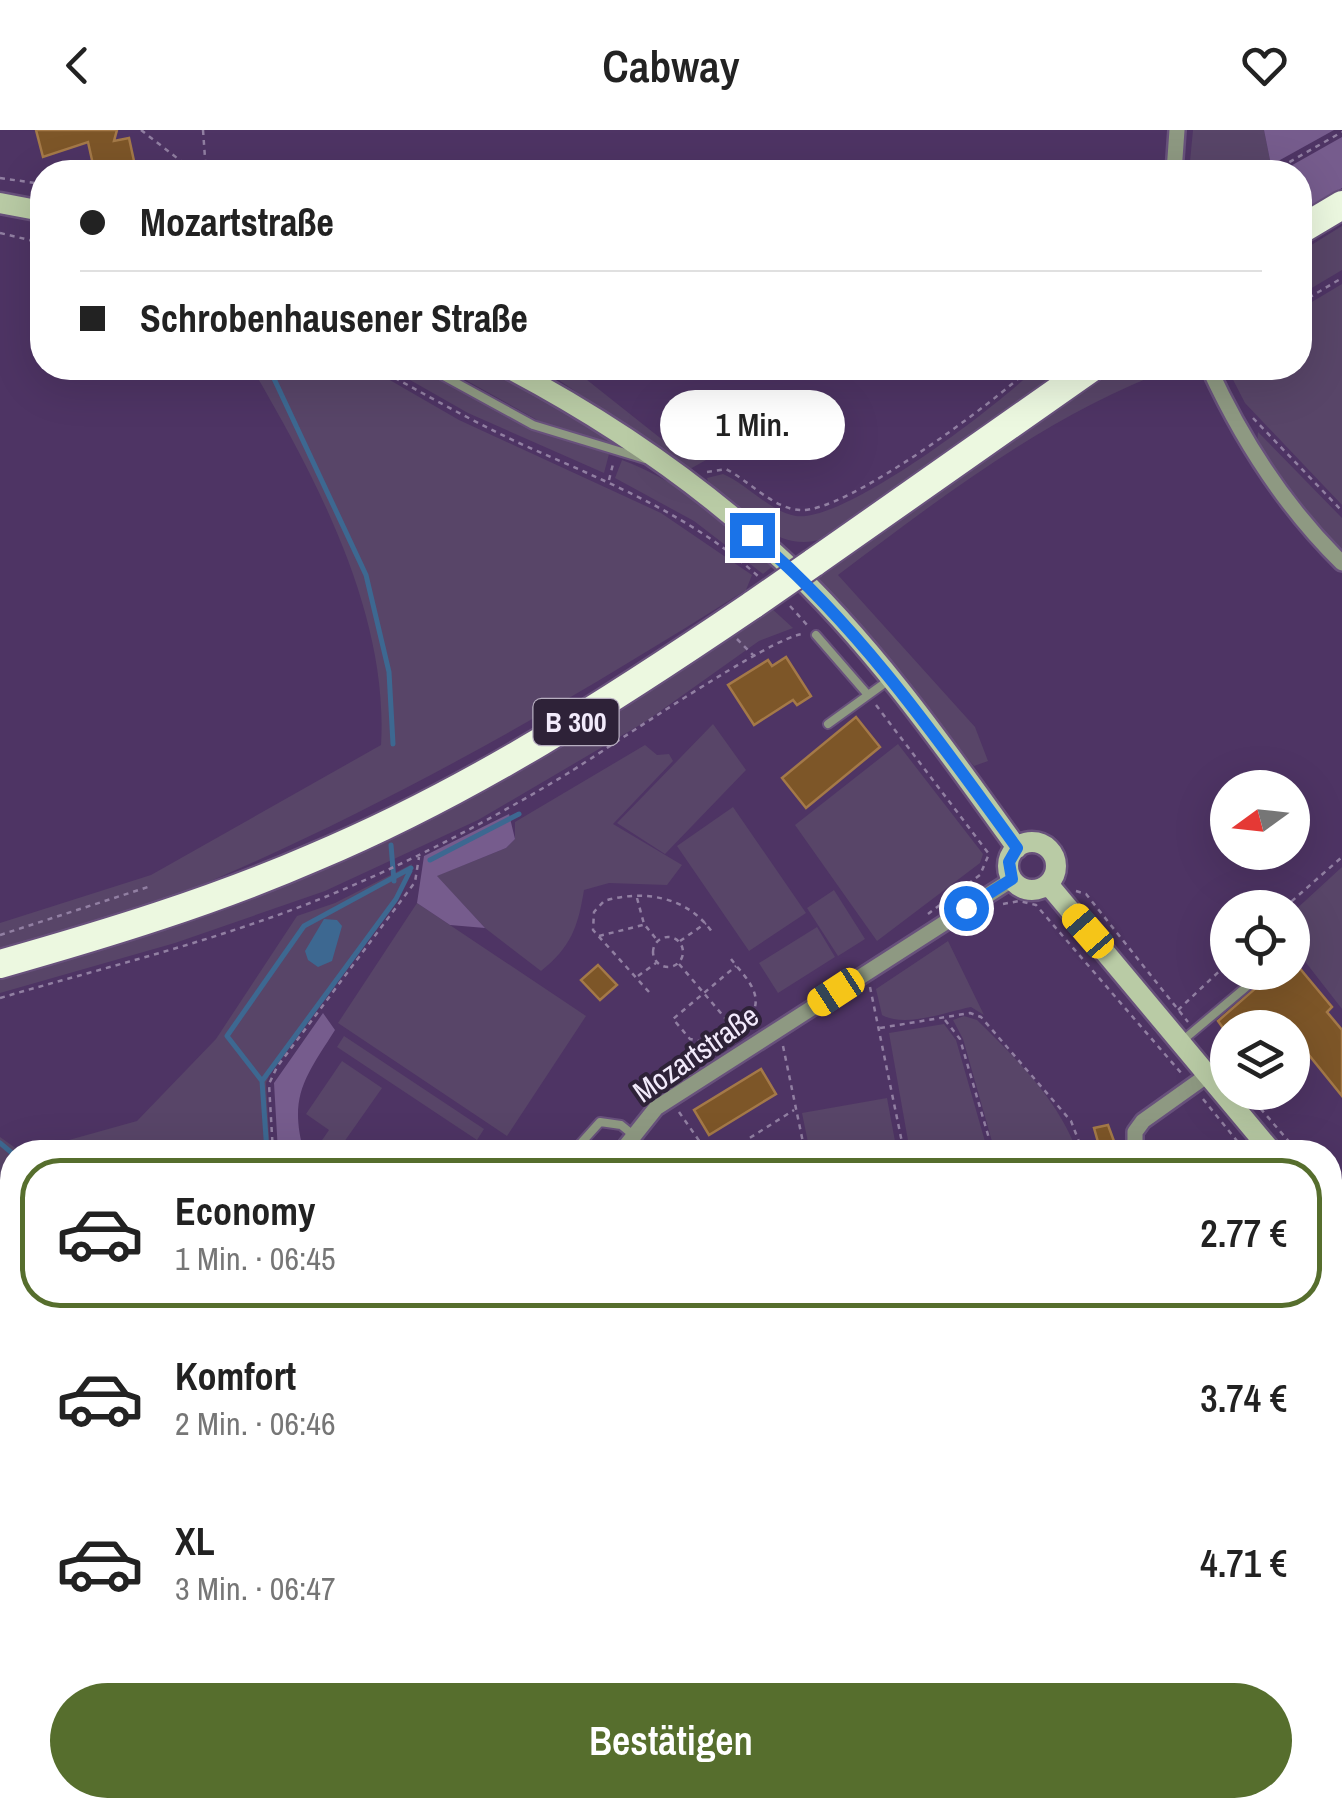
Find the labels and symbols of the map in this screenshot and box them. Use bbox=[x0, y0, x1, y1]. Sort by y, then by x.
callout: 1 Min. bbox=[660, 390, 844, 460]
route end bbox=[730, 513, 775, 558]
road number: B 300 bbox=[534, 699, 618, 745]
north arrow bbox=[1210, 770, 1310, 870]
route start bbox=[944, 886, 989, 931]
car bbox=[1057, 899, 1119, 963]
car bbox=[803, 963, 869, 1021]
street label: Mozartstraße bbox=[625, 995, 766, 1111]

